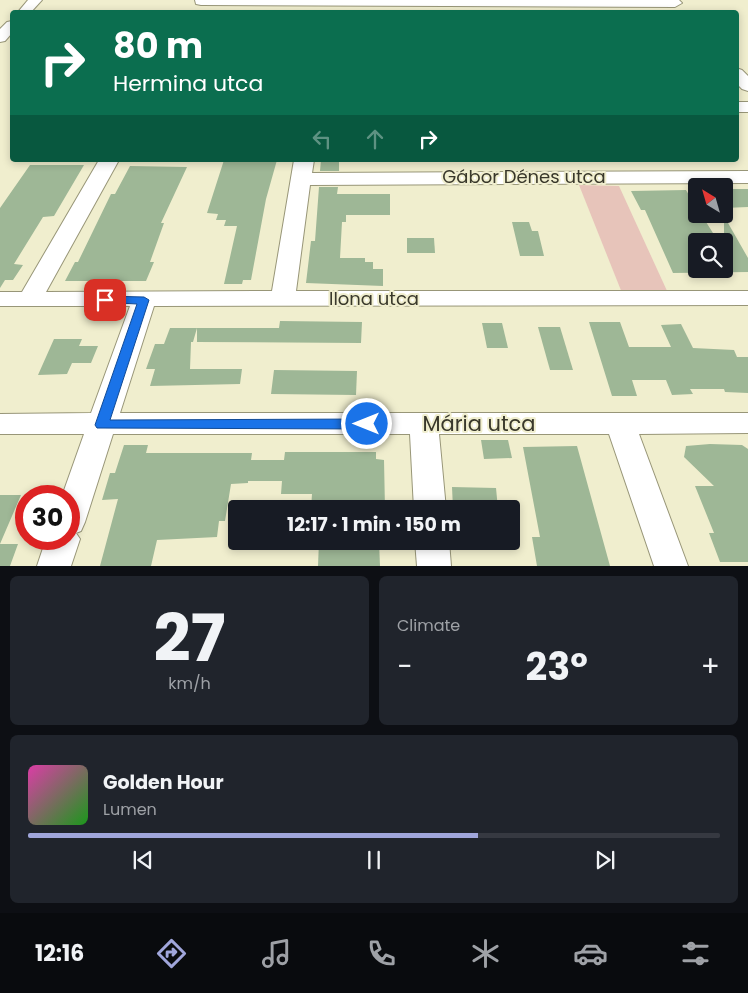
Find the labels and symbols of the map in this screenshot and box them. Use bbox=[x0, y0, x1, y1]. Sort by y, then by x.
street label: Gábor Dénes utca bbox=[442, 164, 606, 189]
north arrow bbox=[688, 178, 732, 222]
pin bbox=[84, 279, 126, 321]
street label: Ilona utca bbox=[329, 286, 419, 311]
position arrow bbox=[340, 397, 392, 449]
street label: Mária utca bbox=[422, 409, 536, 438]
speed limit sign: 30 bbox=[15, 485, 80, 550]

